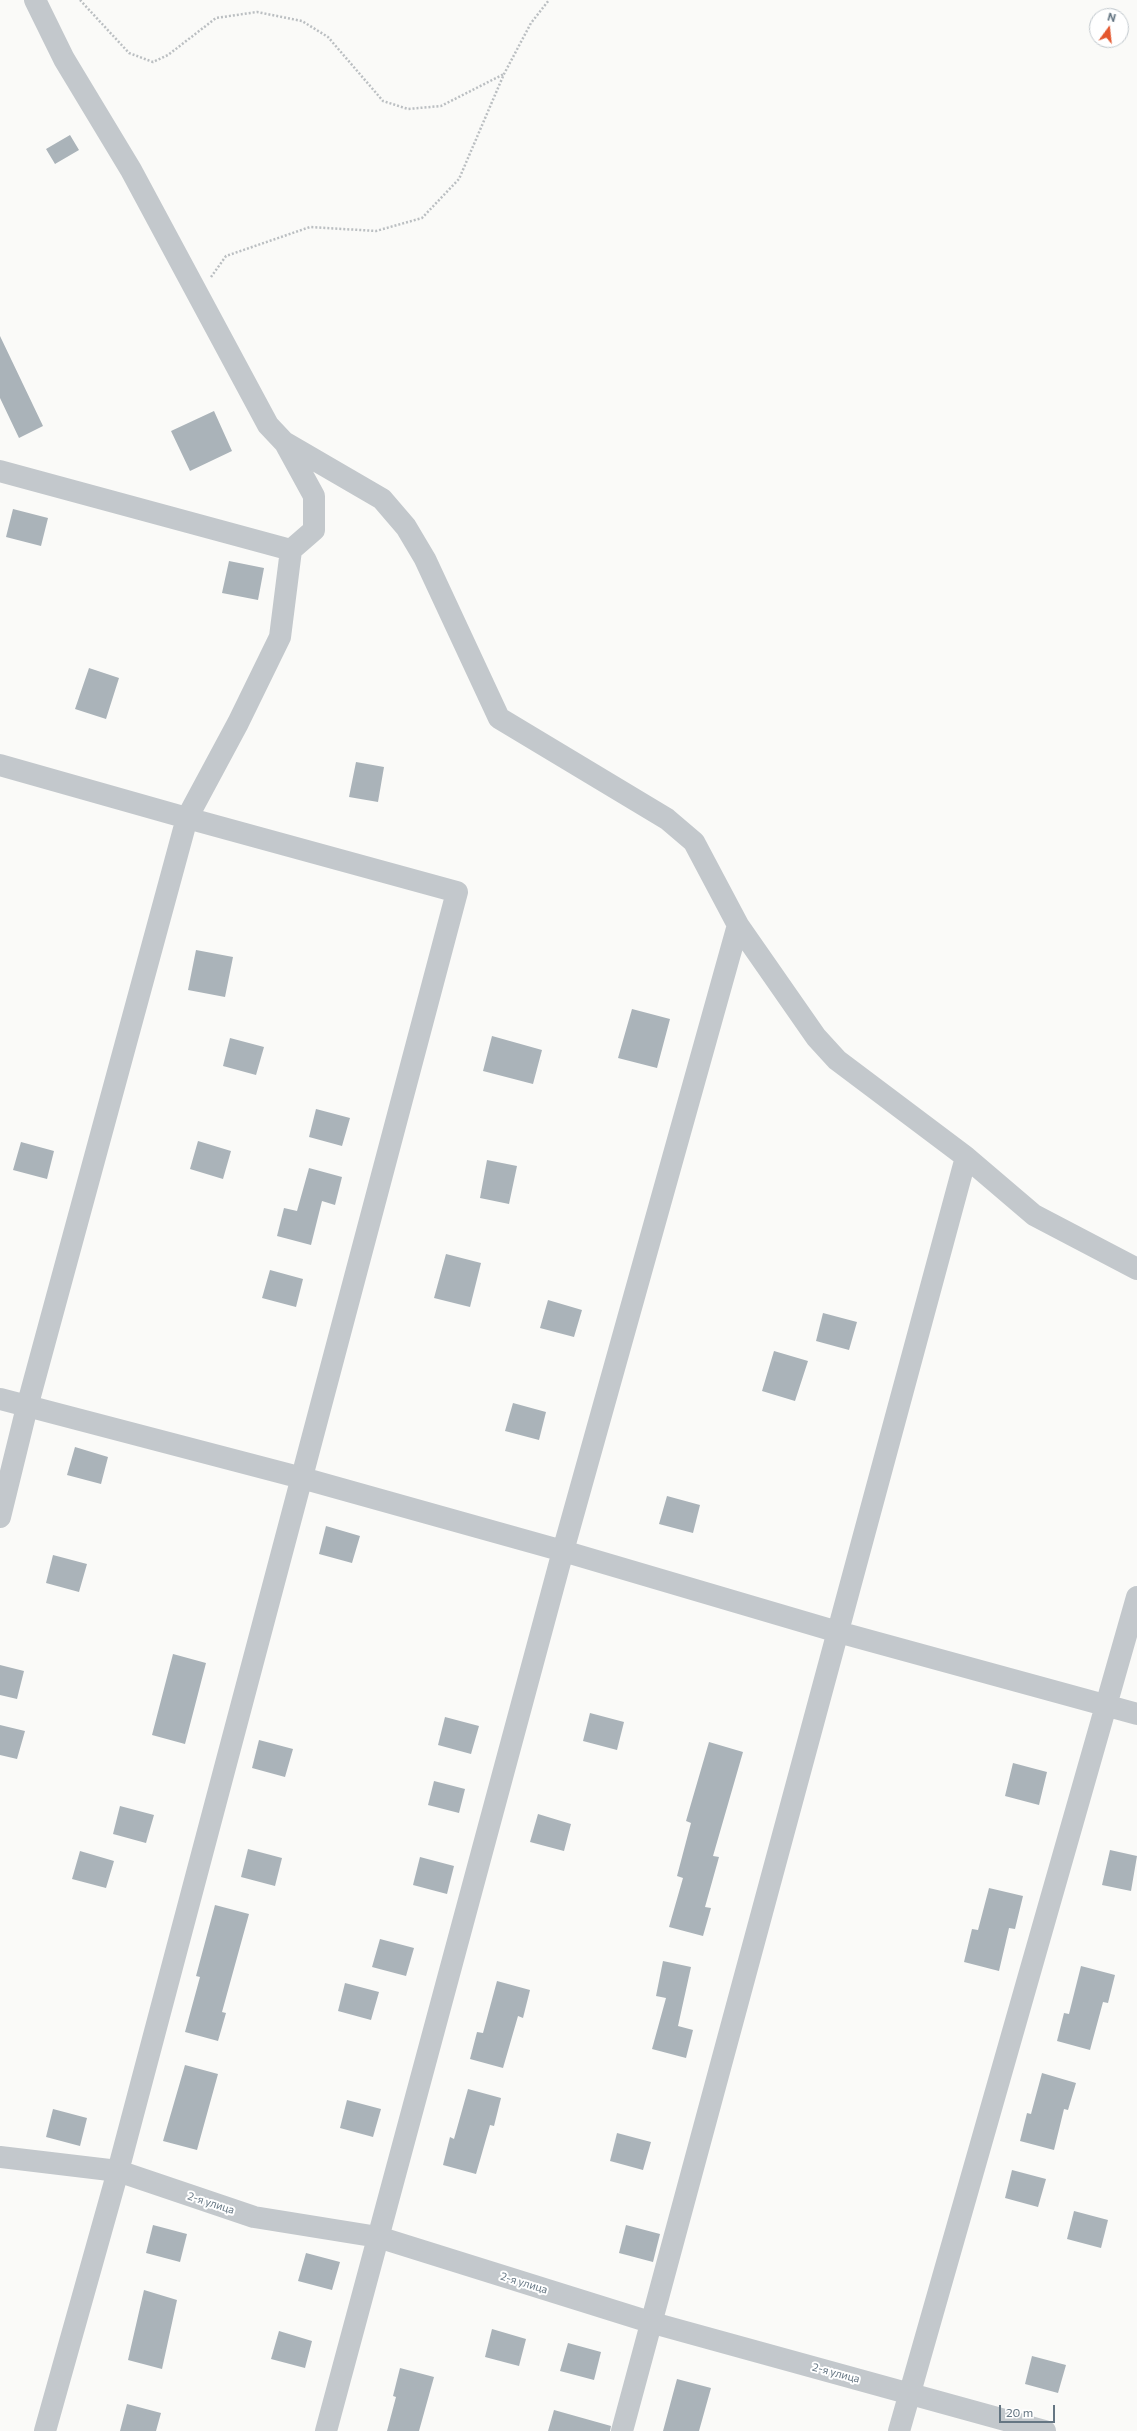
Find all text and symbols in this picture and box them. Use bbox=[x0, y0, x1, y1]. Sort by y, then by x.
north arrow bbox=[1089, 8, 1129, 48]
text: N bbox=[1106, 10, 1118, 24]
street label: 2-я улица bbox=[186, 2189, 236, 2217]
street label: 2-я улица bbox=[499, 2270, 549, 2296]
street label: 2-я улица bbox=[811, 2360, 861, 2386]
scale bar bbox=[1001, 2397, 1057, 2423]
text: 20 m bbox=[1006, 2405, 1033, 2419]

